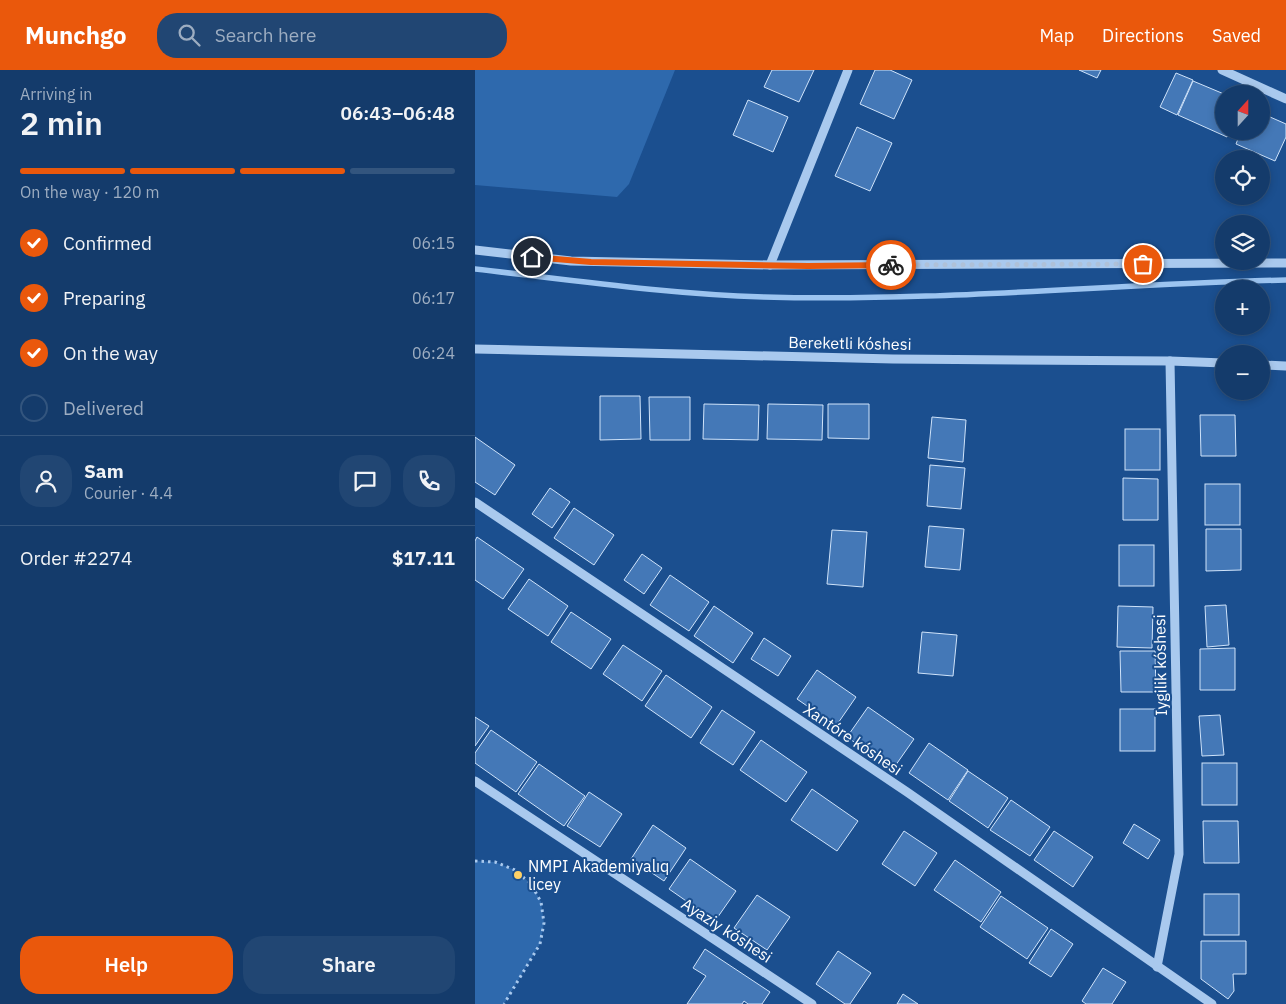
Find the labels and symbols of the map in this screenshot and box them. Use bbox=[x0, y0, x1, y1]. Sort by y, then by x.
north arrow bbox=[1215, 85, 1270, 140]
pin bbox=[511, 236, 553, 278]
courier bbox=[866, 240, 916, 290]
pin bbox=[1122, 243, 1164, 285]
street label: Bereketli kóshesi bbox=[788, 332, 912, 354]
street label: Iygilik kóshesi bbox=[1149, 614, 1171, 716]
street label: Xantóre kóshesi bbox=[800, 699, 906, 779]
place label: NMPI Akademiyalıq licey bbox=[528, 856, 669, 894]
marker: NMPI Akademiyalıq licey bbox=[512, 869, 524, 881]
street label: Ayaziy kóshesi bbox=[678, 893, 776, 967]

